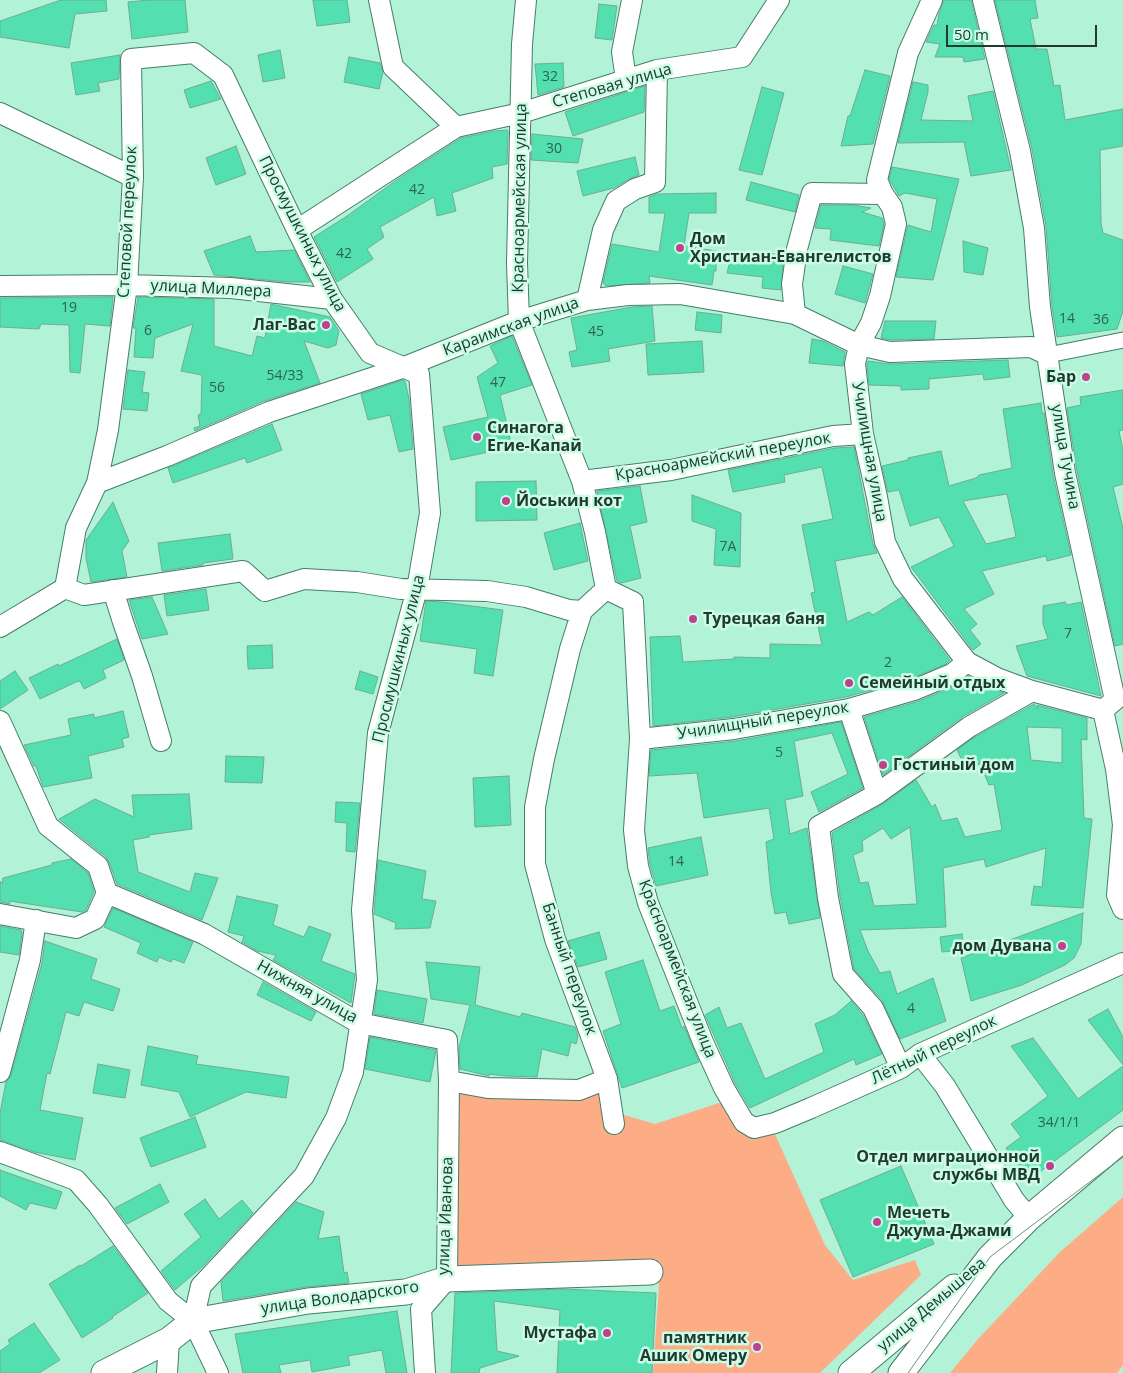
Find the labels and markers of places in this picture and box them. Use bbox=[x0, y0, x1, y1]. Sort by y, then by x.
place label: Дом Христиан-Евангелистов bbox=[690, 229, 892, 267]
marker: Дом Христиан-Евангелистов bbox=[674, 242, 686, 254]
place label: Лаг-Вас bbox=[253, 315, 316, 335]
marker: Лаг-Вас bbox=[320, 319, 332, 331]
place label: Бар bbox=[1046, 367, 1076, 387]
marker: Бар bbox=[1080, 371, 1092, 383]
place label: Синагога Егие-Капай bbox=[487, 418, 582, 456]
marker: Синагога Егие-Капай bbox=[471, 431, 483, 443]
place label: Йоськин кот bbox=[516, 491, 622, 511]
marker: Йоськин кот bbox=[500, 495, 512, 507]
place label: Турецкая баня bbox=[703, 609, 825, 629]
marker: Турецкая баня bbox=[687, 613, 699, 625]
place label: Семейный отдых bbox=[859, 673, 1005, 693]
marker: Семейный отдых bbox=[843, 677, 855, 689]
place label: Гостиный дом bbox=[893, 755, 1014, 775]
marker: Гостиный дом bbox=[877, 759, 889, 771]
place label: дом Дувана bbox=[952, 936, 1052, 956]
marker: дом Дувана bbox=[1056, 940, 1068, 952]
place label: Отдел миграционной службы МВД bbox=[856, 1147, 1040, 1185]
marker: Отдел миграционной службы МВД bbox=[1044, 1160, 1056, 1172]
place label: Мечеть Джума-Джами bbox=[887, 1203, 1012, 1241]
marker: Мечеть Джума-Джами bbox=[871, 1216, 883, 1228]
place label: Мустафа bbox=[523, 1323, 597, 1343]
marker: Мустафа bbox=[601, 1327, 613, 1339]
place label: памятник Ашик Омеру bbox=[640, 1328, 747, 1366]
marker: памятник Ашик Омеру bbox=[751, 1341, 763, 1353]

